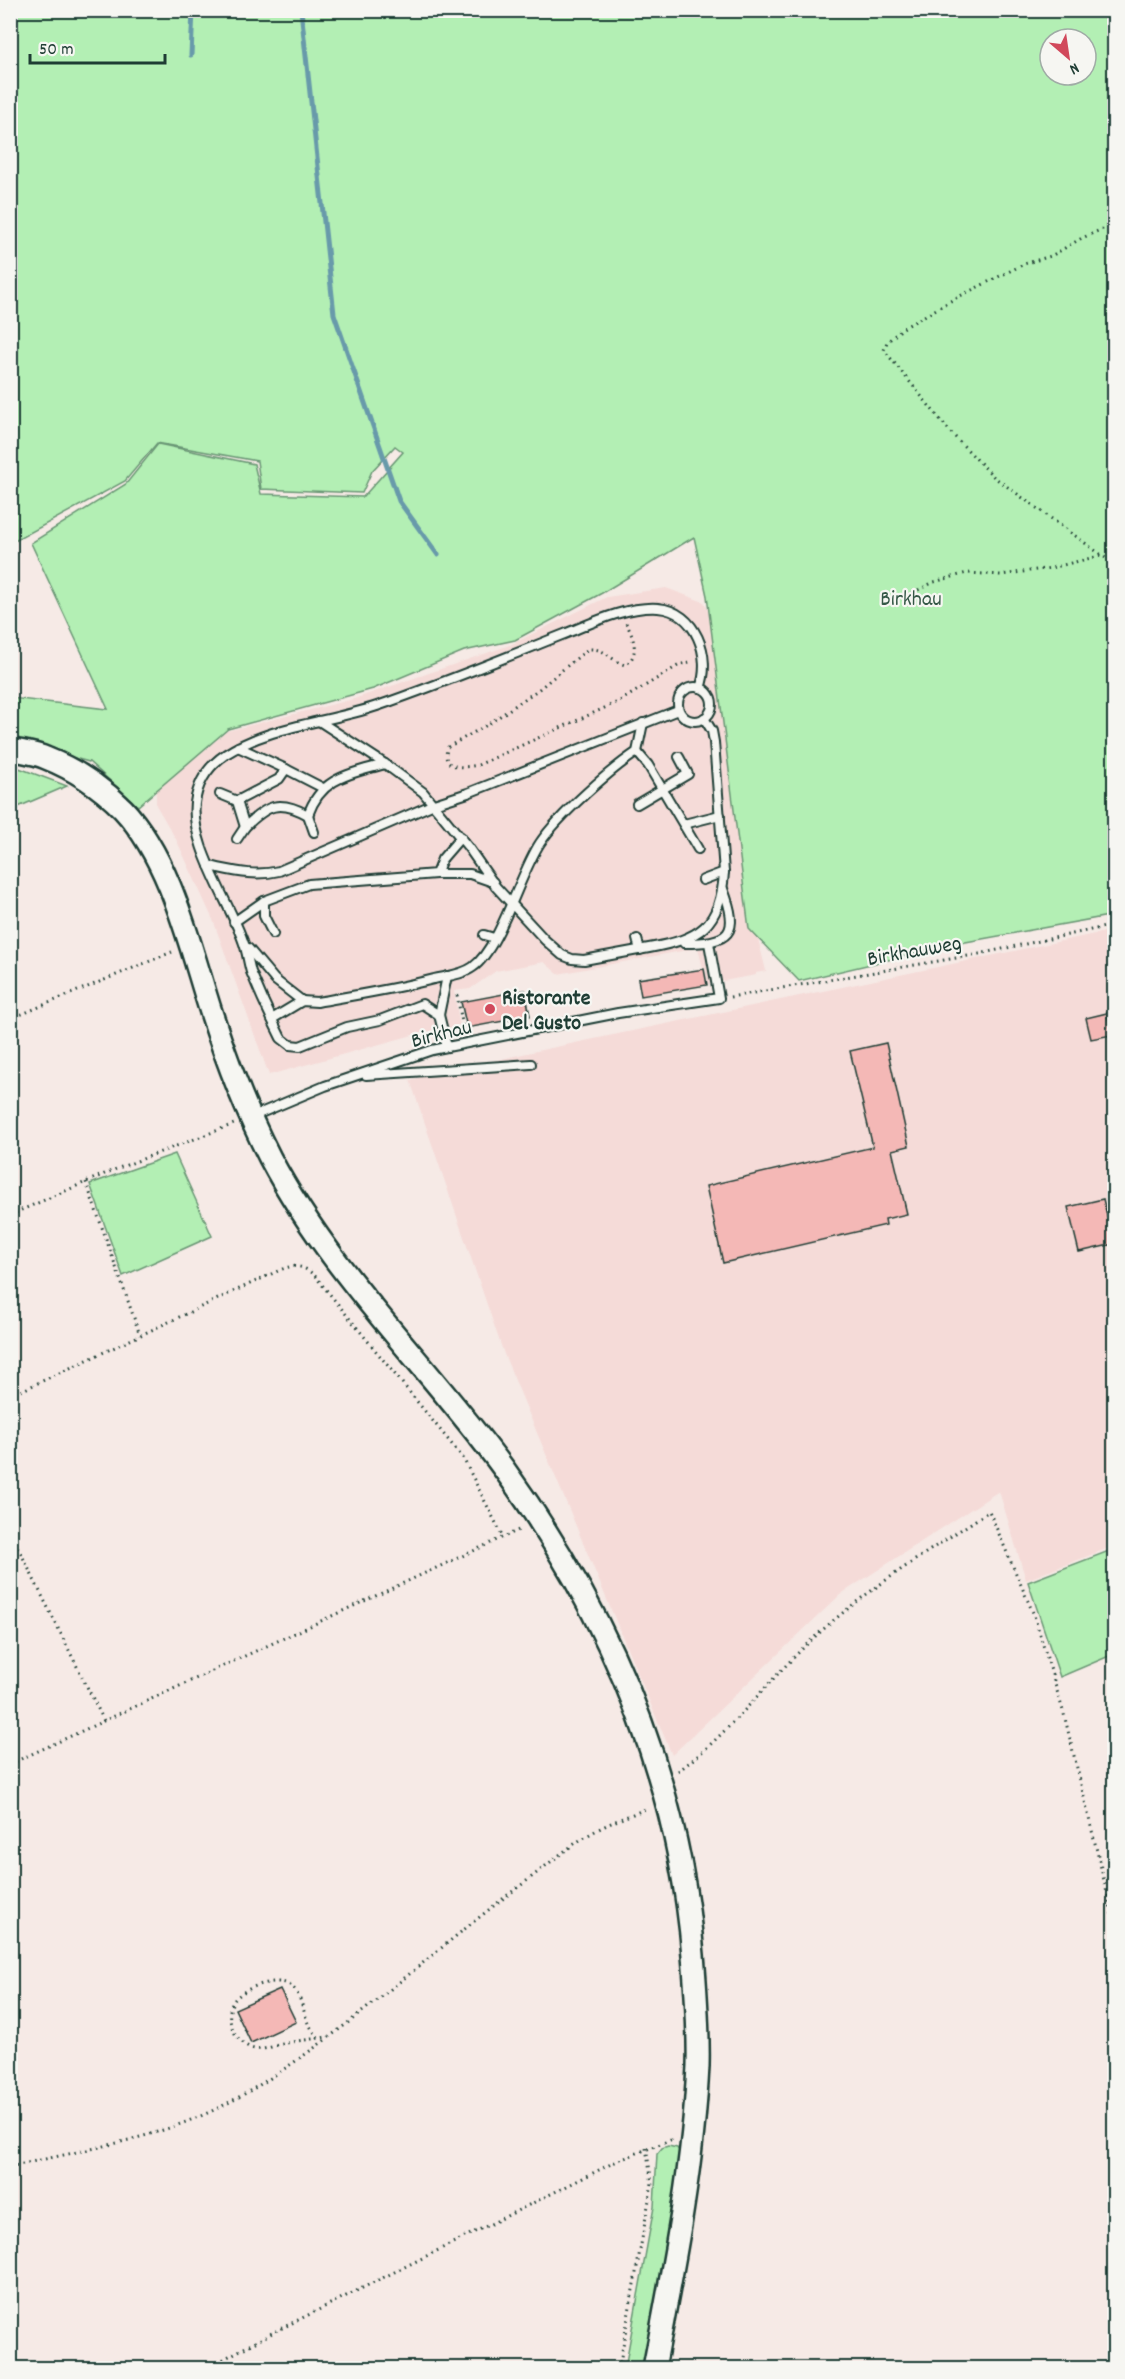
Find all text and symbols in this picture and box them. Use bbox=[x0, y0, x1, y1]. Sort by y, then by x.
scale bar bbox=[30, 27, 165, 65]
north arrow bbox=[1038, 27, 1098, 87]
text: 50 m bbox=[39, 38, 74, 63]
text: N bbox=[1065, 56, 1083, 80]
park label: Birkhau bbox=[880, 585, 942, 616]
street label: Birkhauweg bbox=[865, 929, 964, 976]
place label: Ristorante Del Gusto bbox=[502, 984, 591, 1040]
marker: Ristorante Del Gusto bbox=[483, 1002, 497, 1016]
street label: Birkhau bbox=[408, 1013, 475, 1058]

